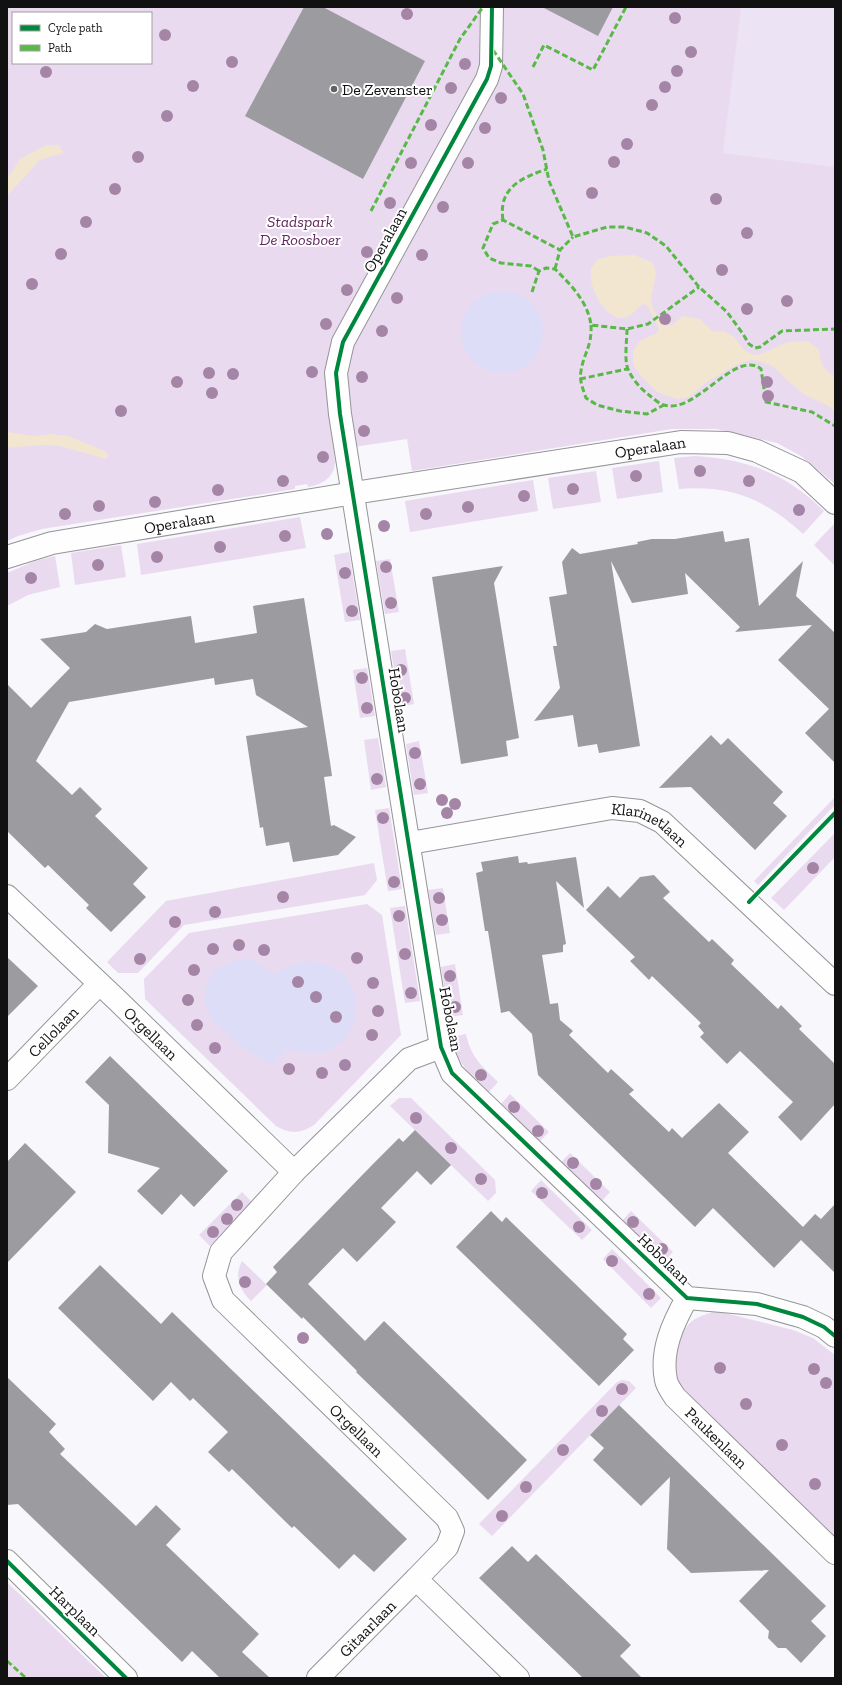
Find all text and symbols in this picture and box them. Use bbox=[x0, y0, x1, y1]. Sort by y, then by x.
legend bbox=[12, 12, 152, 64]
text: Cycle path bbox=[48, 21, 103, 35]
text: Path bbox=[48, 41, 72, 55]
place label: De Zevenster bbox=[342, 80, 433, 99]
marker: De Zevenster bbox=[329, 84, 339, 94]
street label: Operalaan bbox=[359, 203, 411, 276]
park label: Stadspark De Roosboer bbox=[259, 212, 341, 249]
street label: Operalaan bbox=[613, 432, 688, 462]
street label: Operalaan bbox=[142, 507, 217, 537]
street label: Hobolaan bbox=[384, 666, 414, 735]
street label: Klarinetlaan bbox=[610, 798, 692, 851]
street label: Hobolaan bbox=[435, 985, 467, 1054]
street label: Cellolaan bbox=[24, 1002, 82, 1061]
street label: Orgellaan bbox=[120, 1003, 183, 1064]
street label: Hobolaan bbox=[634, 1229, 695, 1289]
street label: Orgellaan bbox=[326, 1400, 388, 1461]
street label: Paukenlaan bbox=[682, 1403, 752, 1473]
street label: Harplaan bbox=[45, 1582, 105, 1641]
street label: Gitaarlaan bbox=[335, 1595, 400, 1661]

